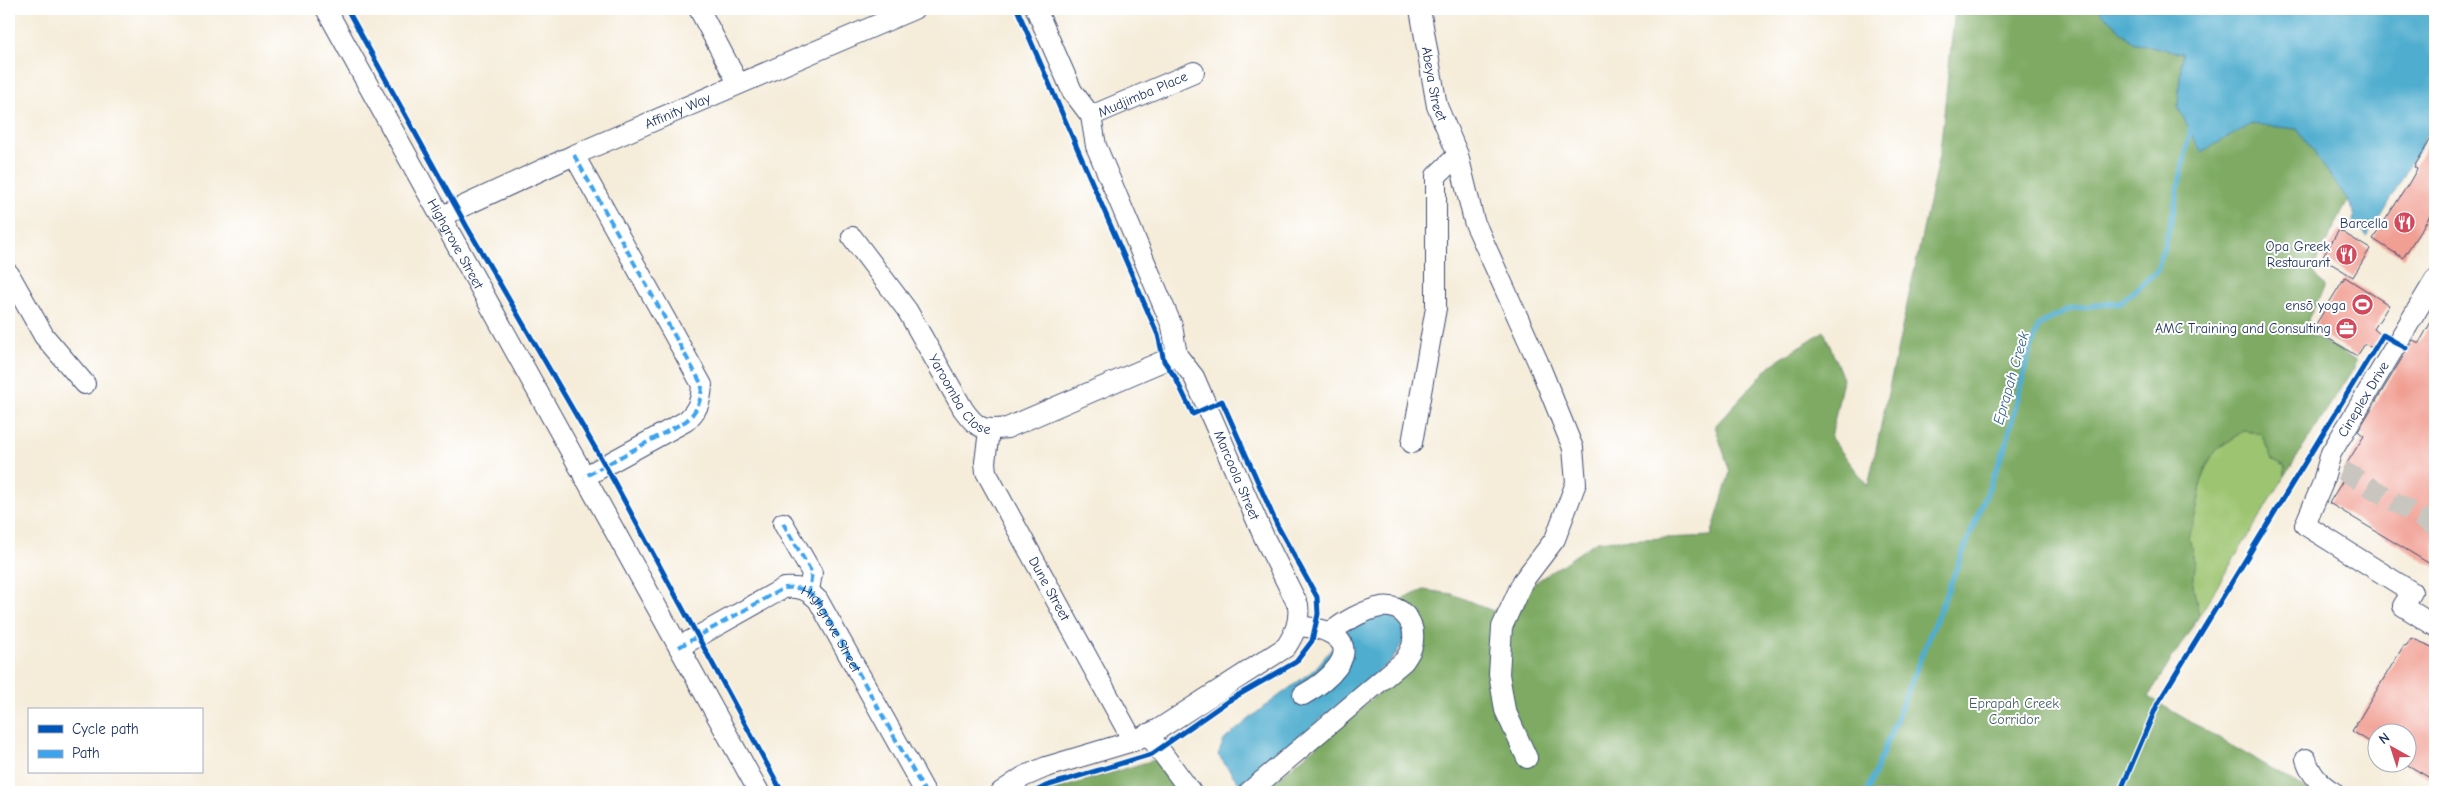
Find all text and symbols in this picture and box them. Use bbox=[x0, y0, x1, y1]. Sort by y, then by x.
street label: Abeya Street bbox=[1418, 45, 1451, 125]
street label: Mudjimba Place bbox=[1095, 68, 1190, 121]
street label: Affinity Way bbox=[642, 89, 714, 133]
street label: Highgrove Street bbox=[423, 196, 488, 293]
restaurant icon: Barcella bbox=[2392, 211, 2416, 235]
place label: Barcella bbox=[2340, 215, 2388, 232]
place label: Opa Greek Restaurant bbox=[2266, 238, 2331, 271]
restaurant icon: Opa Greek Restaurant bbox=[2334, 242, 2358, 266]
sports icon: ensō yoga bbox=[2350, 293, 2374, 317]
place label: ensō yoga bbox=[2285, 297, 2346, 314]
office icon: AMC Training and Consulting bbox=[2335, 316, 2359, 340]
place label: AMC Training and Consulting bbox=[2155, 320, 2331, 337]
water label: Eprapah Creek bbox=[1989, 329, 2033, 427]
street label: Yaroomba Close bbox=[925, 351, 992, 438]
street label: Cineplex Drive bbox=[2334, 358, 2393, 440]
street label: Marcoola Street bbox=[1210, 428, 1263, 523]
street label: Dune Street bbox=[1025, 554, 1074, 625]
street label: Highgrove Street bbox=[798, 582, 865, 676]
park label: Eprapah Creek Corridor bbox=[1969, 695, 2059, 728]
legend bbox=[28, 708, 202, 774]
text: Cycle path bbox=[72, 720, 139, 738]
north arrow bbox=[2366, 724, 2416, 774]
text: N bbox=[2375, 729, 2393, 748]
text: Path bbox=[72, 744, 100, 762]

